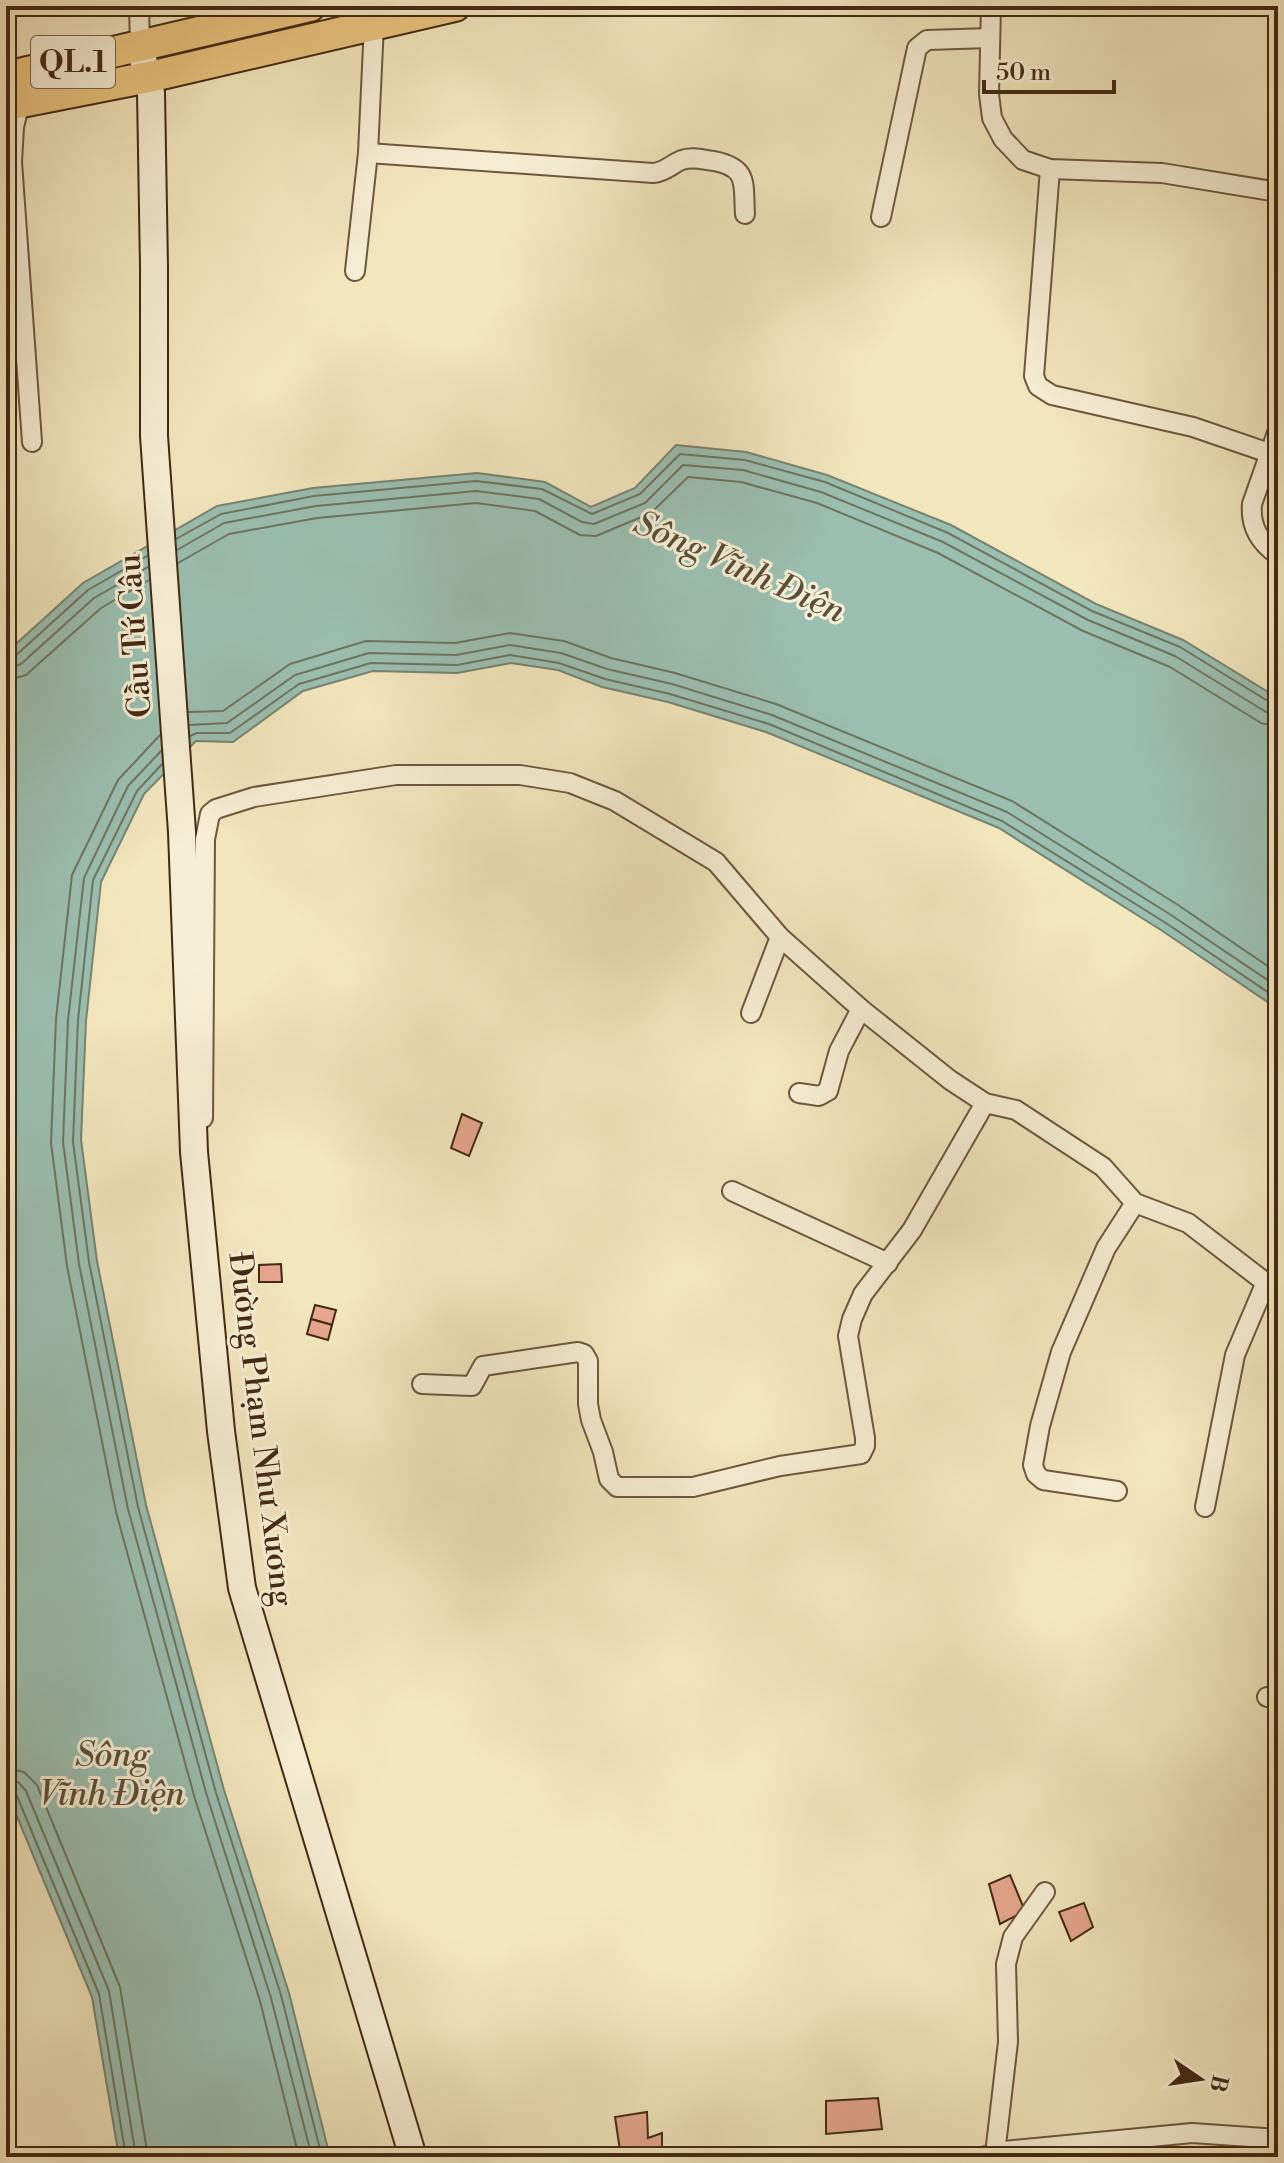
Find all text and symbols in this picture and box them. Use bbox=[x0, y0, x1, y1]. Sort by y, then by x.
road number: QL.1 bbox=[31, 36, 115, 88]
scale bar bbox=[984, 44, 1114, 94]
text: 50 m bbox=[996, 58, 1051, 88]
water label: Sông Vĩnh Điện bbox=[627, 503, 852, 633]
street label: Cầu Tứ Câu bbox=[109, 553, 161, 719]
street label: Đường Phạm Như Xương bbox=[219, 1250, 303, 1609]
water label: Sông Vĩnh Điện bbox=[39, 1735, 186, 1816]
north arrow bbox=[1160, 2039, 1240, 2119]
text: B bbox=[1203, 2072, 1233, 2094]

